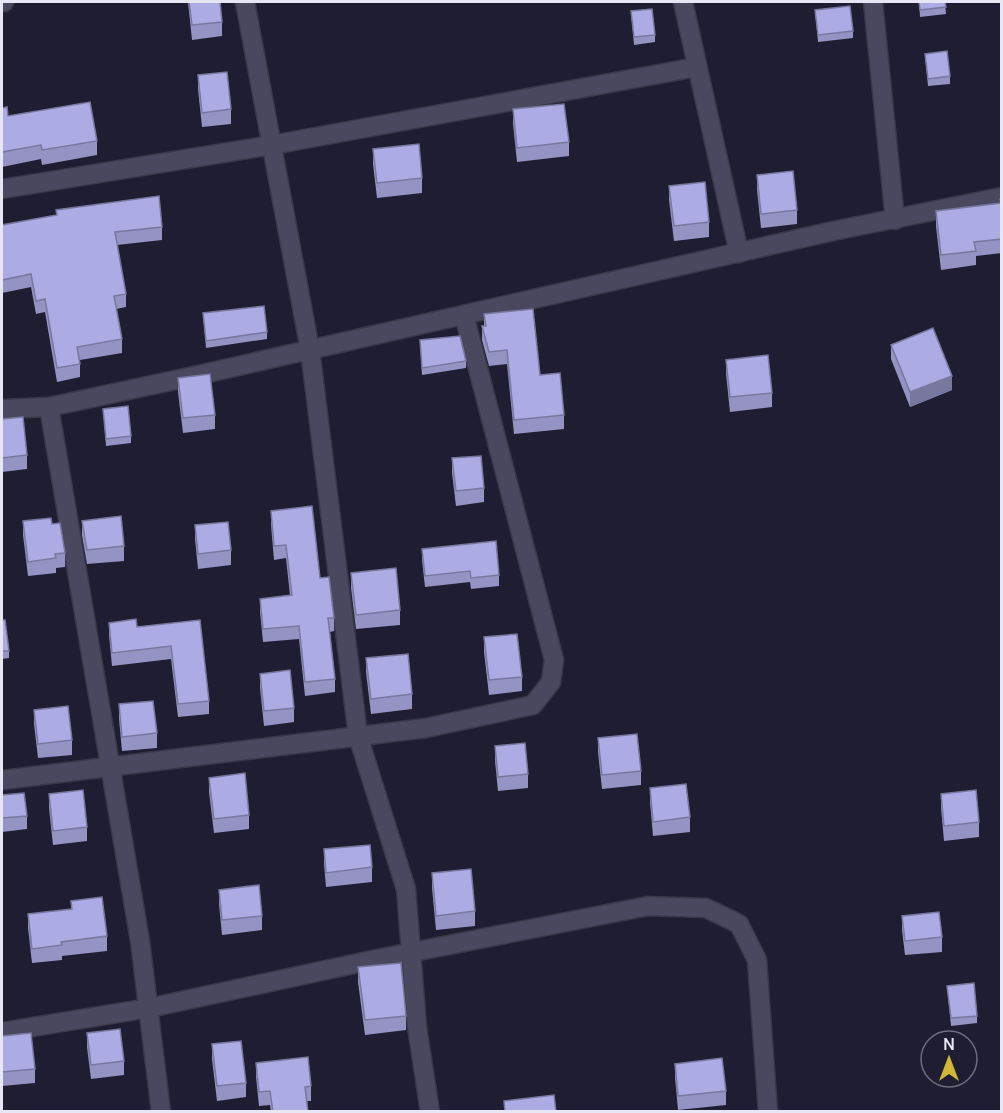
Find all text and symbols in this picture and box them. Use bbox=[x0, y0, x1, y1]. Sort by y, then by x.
north arrow bbox=[919, 1029, 979, 1089]
text: N bbox=[943, 1033, 955, 1055]

